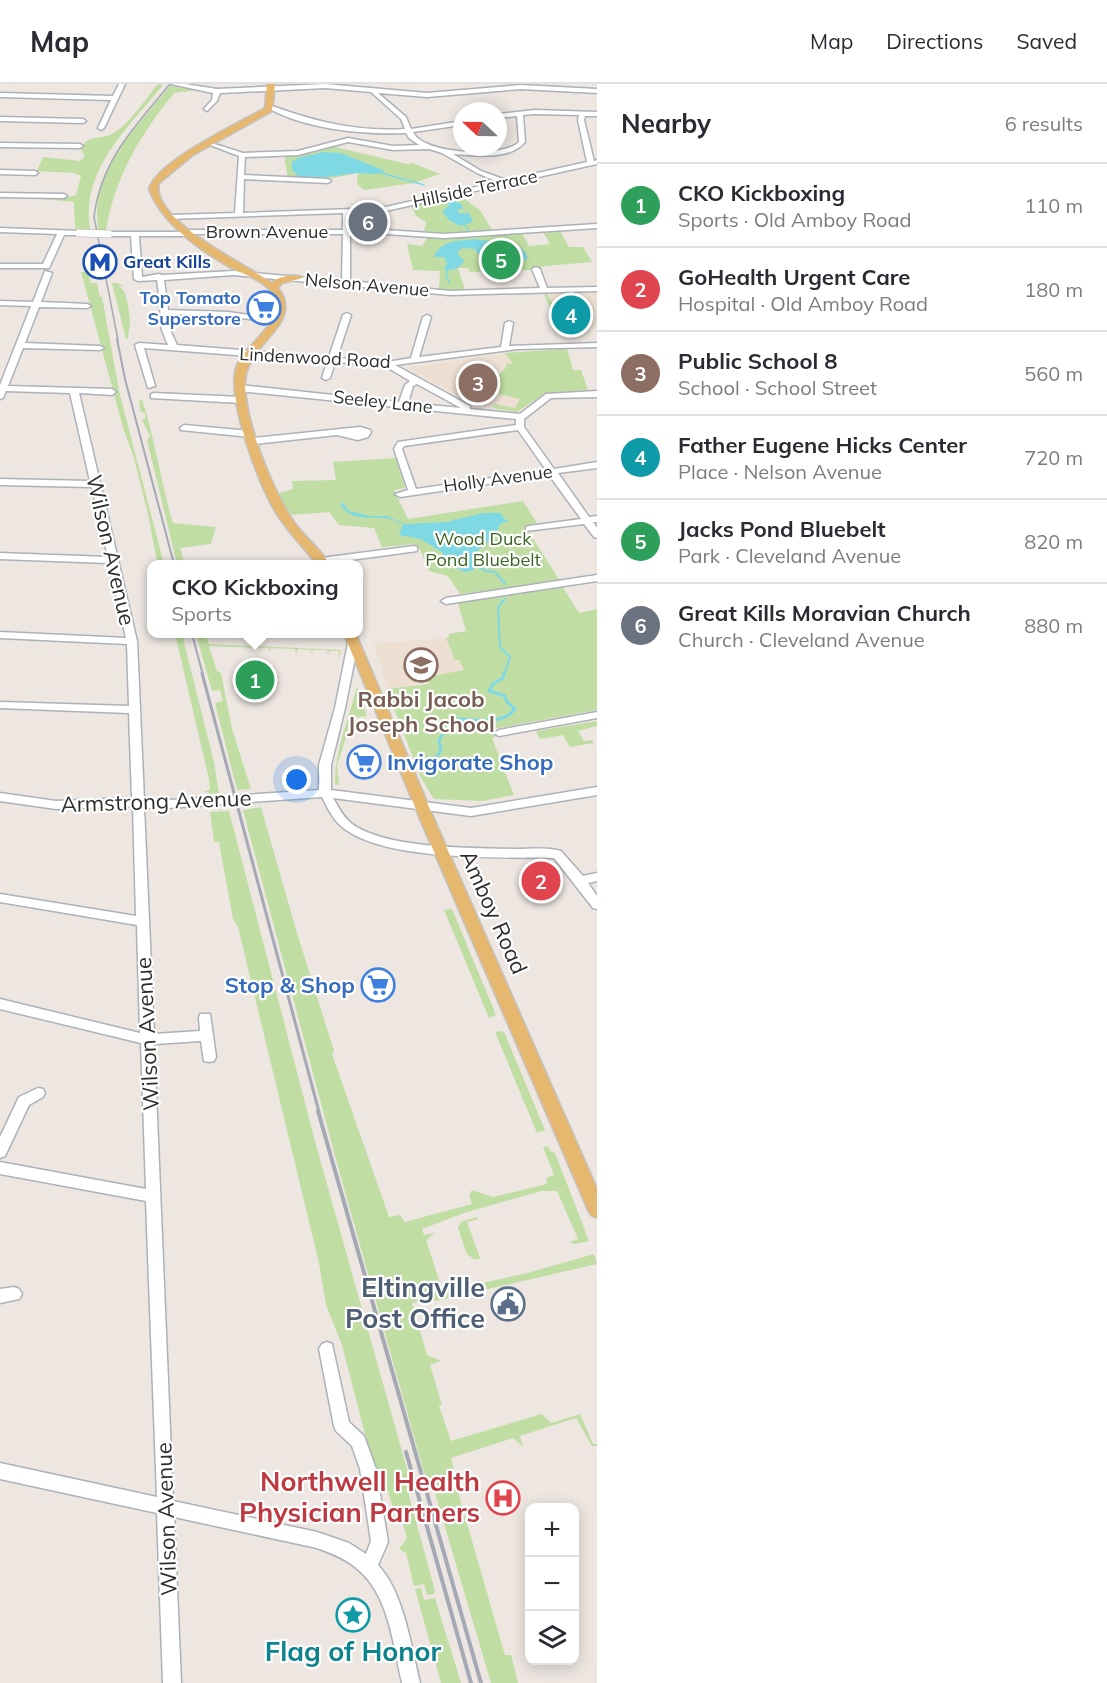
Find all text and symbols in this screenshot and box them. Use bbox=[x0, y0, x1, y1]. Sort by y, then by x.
text: Map bbox=[30, 24, 89, 59]
text: Map bbox=[810, 28, 853, 54]
text: Directions bbox=[886, 28, 983, 54]
text: Saved bbox=[1016, 28, 1077, 54]
north arrow bbox=[453, 102, 507, 156]
text: Nearby bbox=[621, 107, 711, 140]
text: 6 results bbox=[1005, 111, 1083, 136]
street label: Hillside Terrace bbox=[411, 164, 539, 213]
text: CKO Kickboxing bbox=[678, 179, 845, 207]
text: 1 bbox=[635, 193, 647, 218]
text: 110 m bbox=[1024, 193, 1083, 218]
pin: 6 bbox=[348, 200, 388, 244]
text: Sports · Old Amboy Road bbox=[678, 207, 911, 232]
street label: Brown Avenue bbox=[206, 220, 328, 243]
pin: 5 bbox=[482, 238, 520, 282]
metro station icon: Great Kills bbox=[82, 244, 118, 280]
place label: Great Kills bbox=[123, 250, 211, 273]
text: GoHealth Urgent Care bbox=[678, 263, 910, 291]
street label: Nelson Avenue bbox=[304, 268, 430, 301]
text: 2 bbox=[635, 277, 647, 302]
text: 180 m bbox=[1024, 277, 1083, 302]
place label: Top Tomato Superstore bbox=[139, 286, 241, 330]
supermarket icon: Top Tomato Superstore bbox=[246, 290, 282, 326]
text: Hospital · Old Amboy Road bbox=[678, 291, 928, 316]
pin: 4 bbox=[552, 292, 590, 338]
street label: Lindenwood Road bbox=[239, 342, 391, 373]
text: Public School 8 bbox=[678, 347, 837, 375]
pin: 3 bbox=[458, 360, 498, 406]
text: 3 bbox=[635, 361, 647, 386]
text: 560 m bbox=[1024, 361, 1083, 386]
text: School · School Street bbox=[678, 375, 877, 400]
street label: Seeley Lane bbox=[332, 385, 434, 418]
text: Father Eugene Hicks Center bbox=[678, 431, 967, 459]
text: 4 bbox=[635, 445, 647, 470]
text: 720 m bbox=[1024, 445, 1083, 470]
street label: Holly Avenue bbox=[442, 459, 554, 498]
text: Place · Nelson Avenue bbox=[678, 459, 882, 484]
street label: Wilson Avenue bbox=[80, 472, 142, 628]
text: Jacks Pond Bluebelt bbox=[678, 515, 886, 543]
park label: Wood Duck Pond Bluebelt bbox=[425, 527, 541, 571]
text: 5 bbox=[635, 529, 647, 554]
text: 820 m bbox=[1024, 529, 1083, 554]
text: Park · Cleveland Avenue bbox=[678, 543, 901, 568]
popup bbox=[147, 560, 363, 638]
text: CKO Kickboxing bbox=[171, 573, 339, 601]
text: Great Kills Moravian Church bbox=[678, 599, 971, 627]
text: Sports bbox=[171, 601, 232, 626]
text: 6 bbox=[635, 613, 647, 638]
text: 880 m bbox=[1024, 613, 1083, 638]
text: Church · Cleveland Avenue bbox=[678, 627, 925, 652]
school or university icon: Rabbi Jacob Joseph School bbox=[403, 647, 439, 683]
pin: 1 bbox=[236, 658, 274, 702]
place label: Rabbi Jacob Joseph School bbox=[347, 685, 495, 738]
supermarket icon: Invigorate Shop bbox=[346, 744, 382, 780]
place label: Invigorate Shop bbox=[387, 748, 553, 776]
your location bbox=[282, 765, 311, 794]
street label: Armstrong Avenue bbox=[60, 784, 252, 818]
street label: Amboy Road bbox=[454, 846, 534, 978]
pin: 2 bbox=[522, 858, 560, 904]
street label: Wilson Avenue bbox=[129, 957, 165, 1111]
supermarket icon: Stop & Shop bbox=[360, 967, 396, 1003]
place label: Stop & Shop bbox=[225, 971, 355, 999]
place label: Eltingville Post Office bbox=[345, 1270, 485, 1335]
public building icon: Eltingville Post Office bbox=[490, 1286, 526, 1322]
street label: Wilson Avenue bbox=[149, 1442, 183, 1596]
place label: Northwell Health Physician Partners bbox=[239, 1464, 480, 1529]
hospital icon: Northwell Health Physician Partners bbox=[485, 1480, 521, 1516]
map controls bbox=[525, 1503, 579, 1665]
button: + bbox=[525, 1503, 579, 1557]
button: − bbox=[525, 1557, 579, 1611]
place icon: Flag of Honor bbox=[335, 1597, 371, 1633]
button: layers bbox=[525, 1611, 579, 1665]
place label: Flag of Honor bbox=[265, 1634, 442, 1668]

